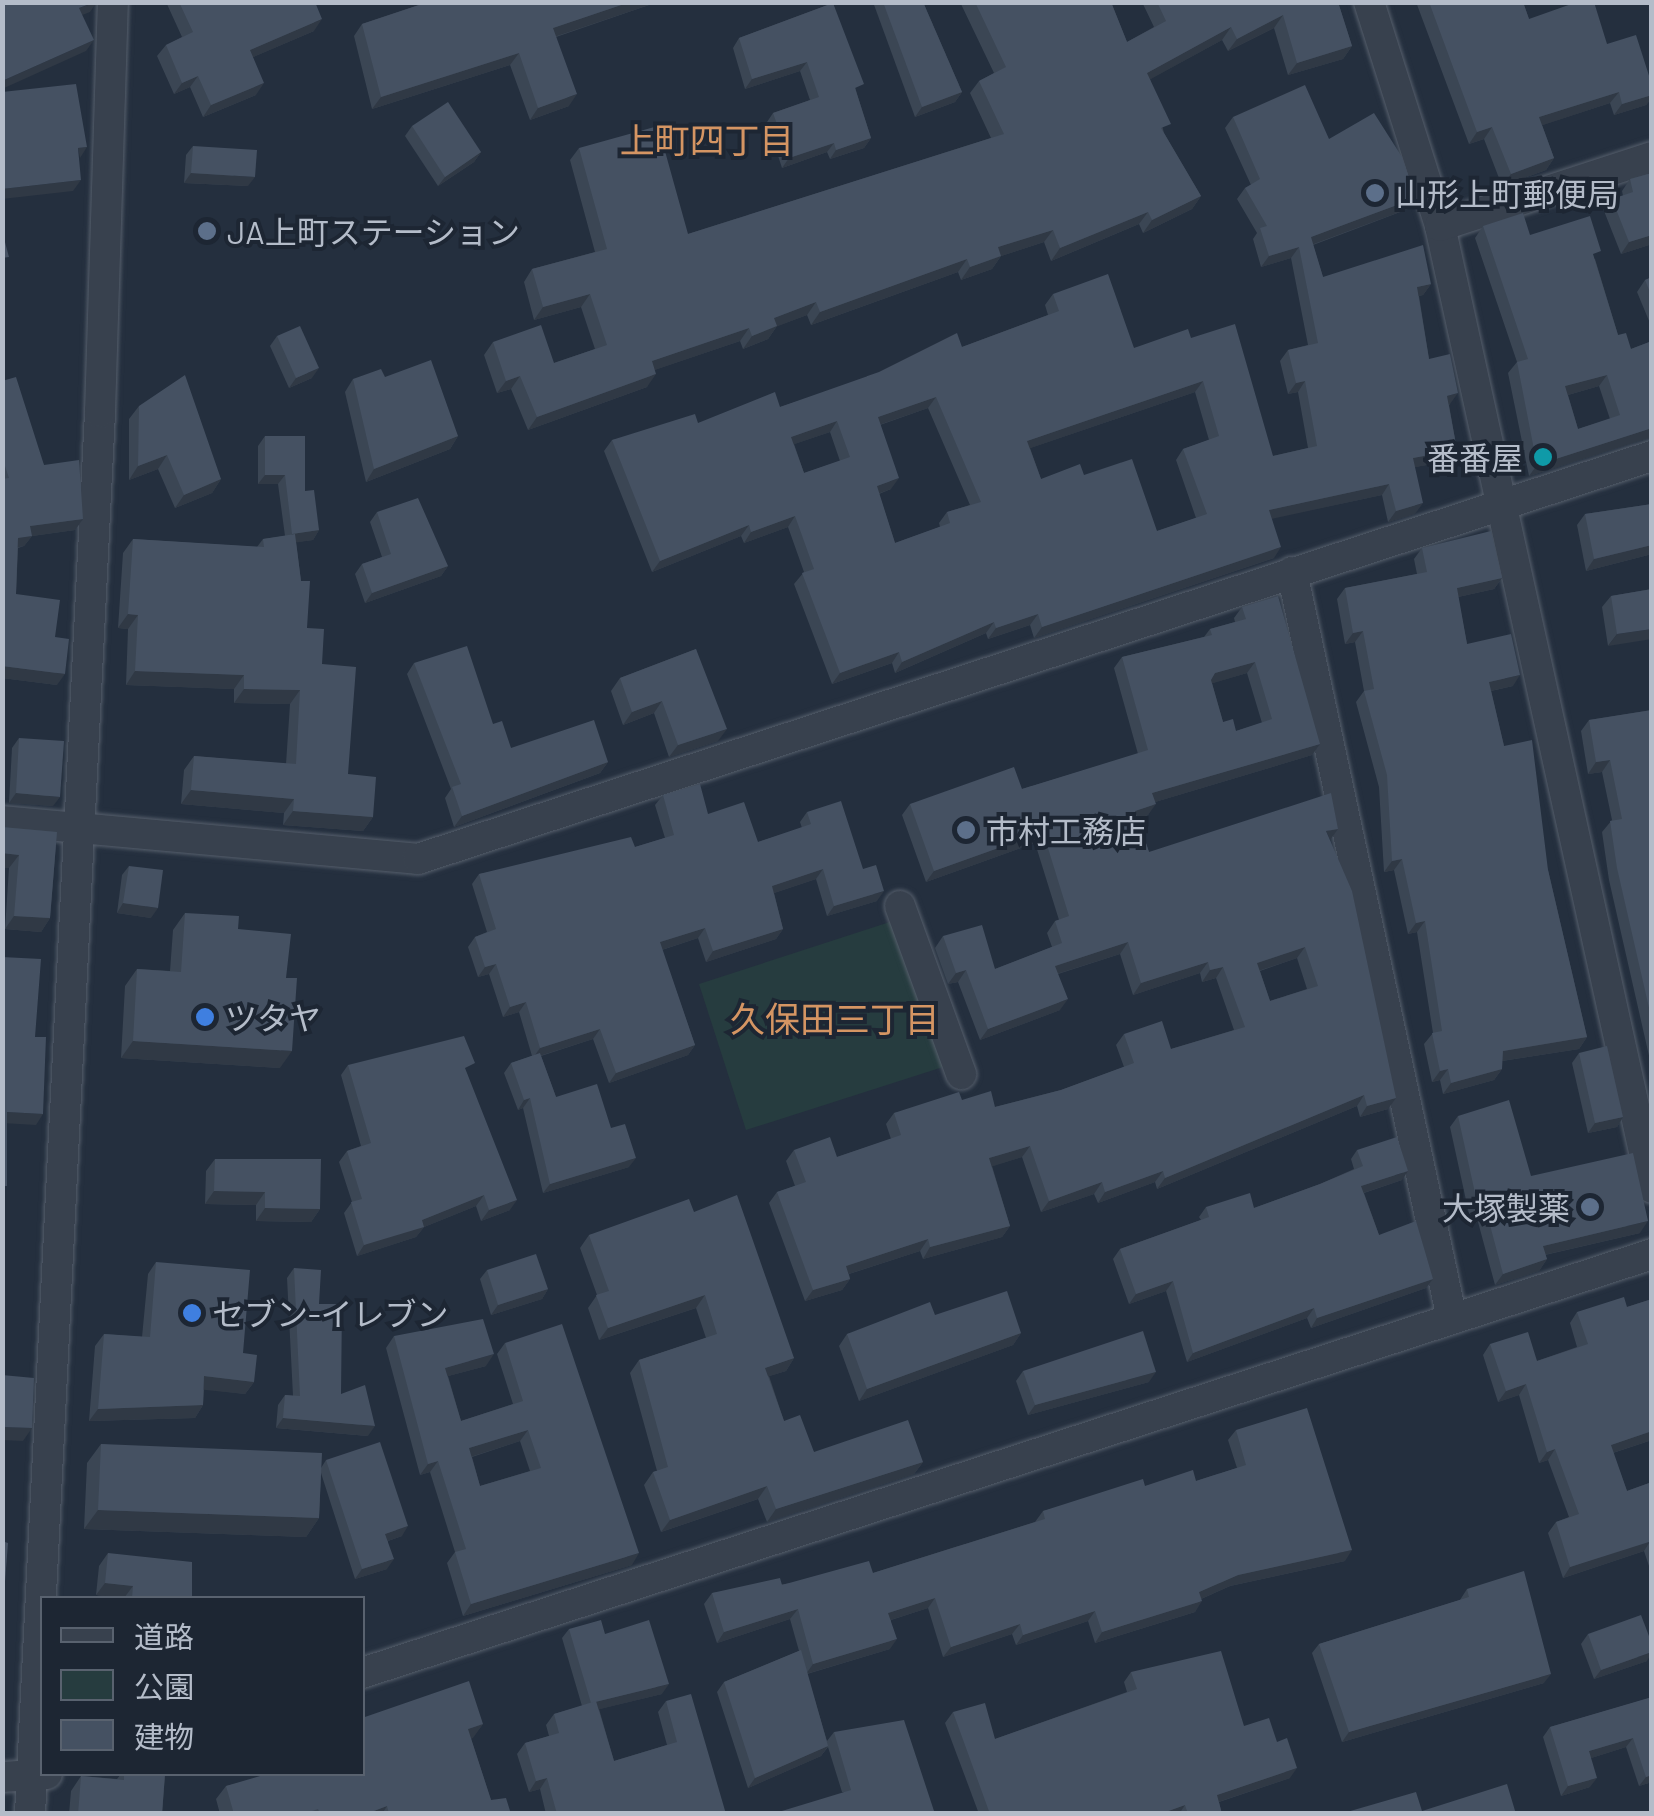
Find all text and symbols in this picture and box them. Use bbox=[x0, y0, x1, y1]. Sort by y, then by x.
district label: 上町四丁目 bbox=[620, 118, 794, 160]
place label: 山形上町郵便局 bbox=[1395, 174, 1619, 212]
marker: 山形上町郵便局 bbox=[1364, 182, 1386, 204]
place label: JA上町ステーション bbox=[227, 212, 521, 250]
marker: JA上町ステーション bbox=[196, 220, 218, 242]
place label: 番番屋 bbox=[1427, 438, 1523, 476]
marker: 番番屋 bbox=[1532, 446, 1554, 468]
place label: 市村工務店 bbox=[986, 811, 1146, 849]
marker: 市村工務店 bbox=[955, 819, 977, 841]
district label: 久保田三丁目 bbox=[730, 997, 940, 1039]
place label: ツタヤ bbox=[225, 998, 321, 1036]
marker: ツタヤ bbox=[194, 1006, 216, 1028]
place label: 大塚製薬 bbox=[1442, 1188, 1570, 1226]
marker: 大塚製薬 bbox=[1579, 1196, 1601, 1218]
place label: セブン-イレブン bbox=[212, 1294, 449, 1332]
marker: セブン-イレブン bbox=[181, 1302, 203, 1324]
legend bbox=[40, 1596, 365, 1776]
text: 道路 bbox=[134, 1618, 194, 1654]
text: 公園 bbox=[134, 1668, 194, 1704]
text: 建物 bbox=[134, 1718, 194, 1754]

